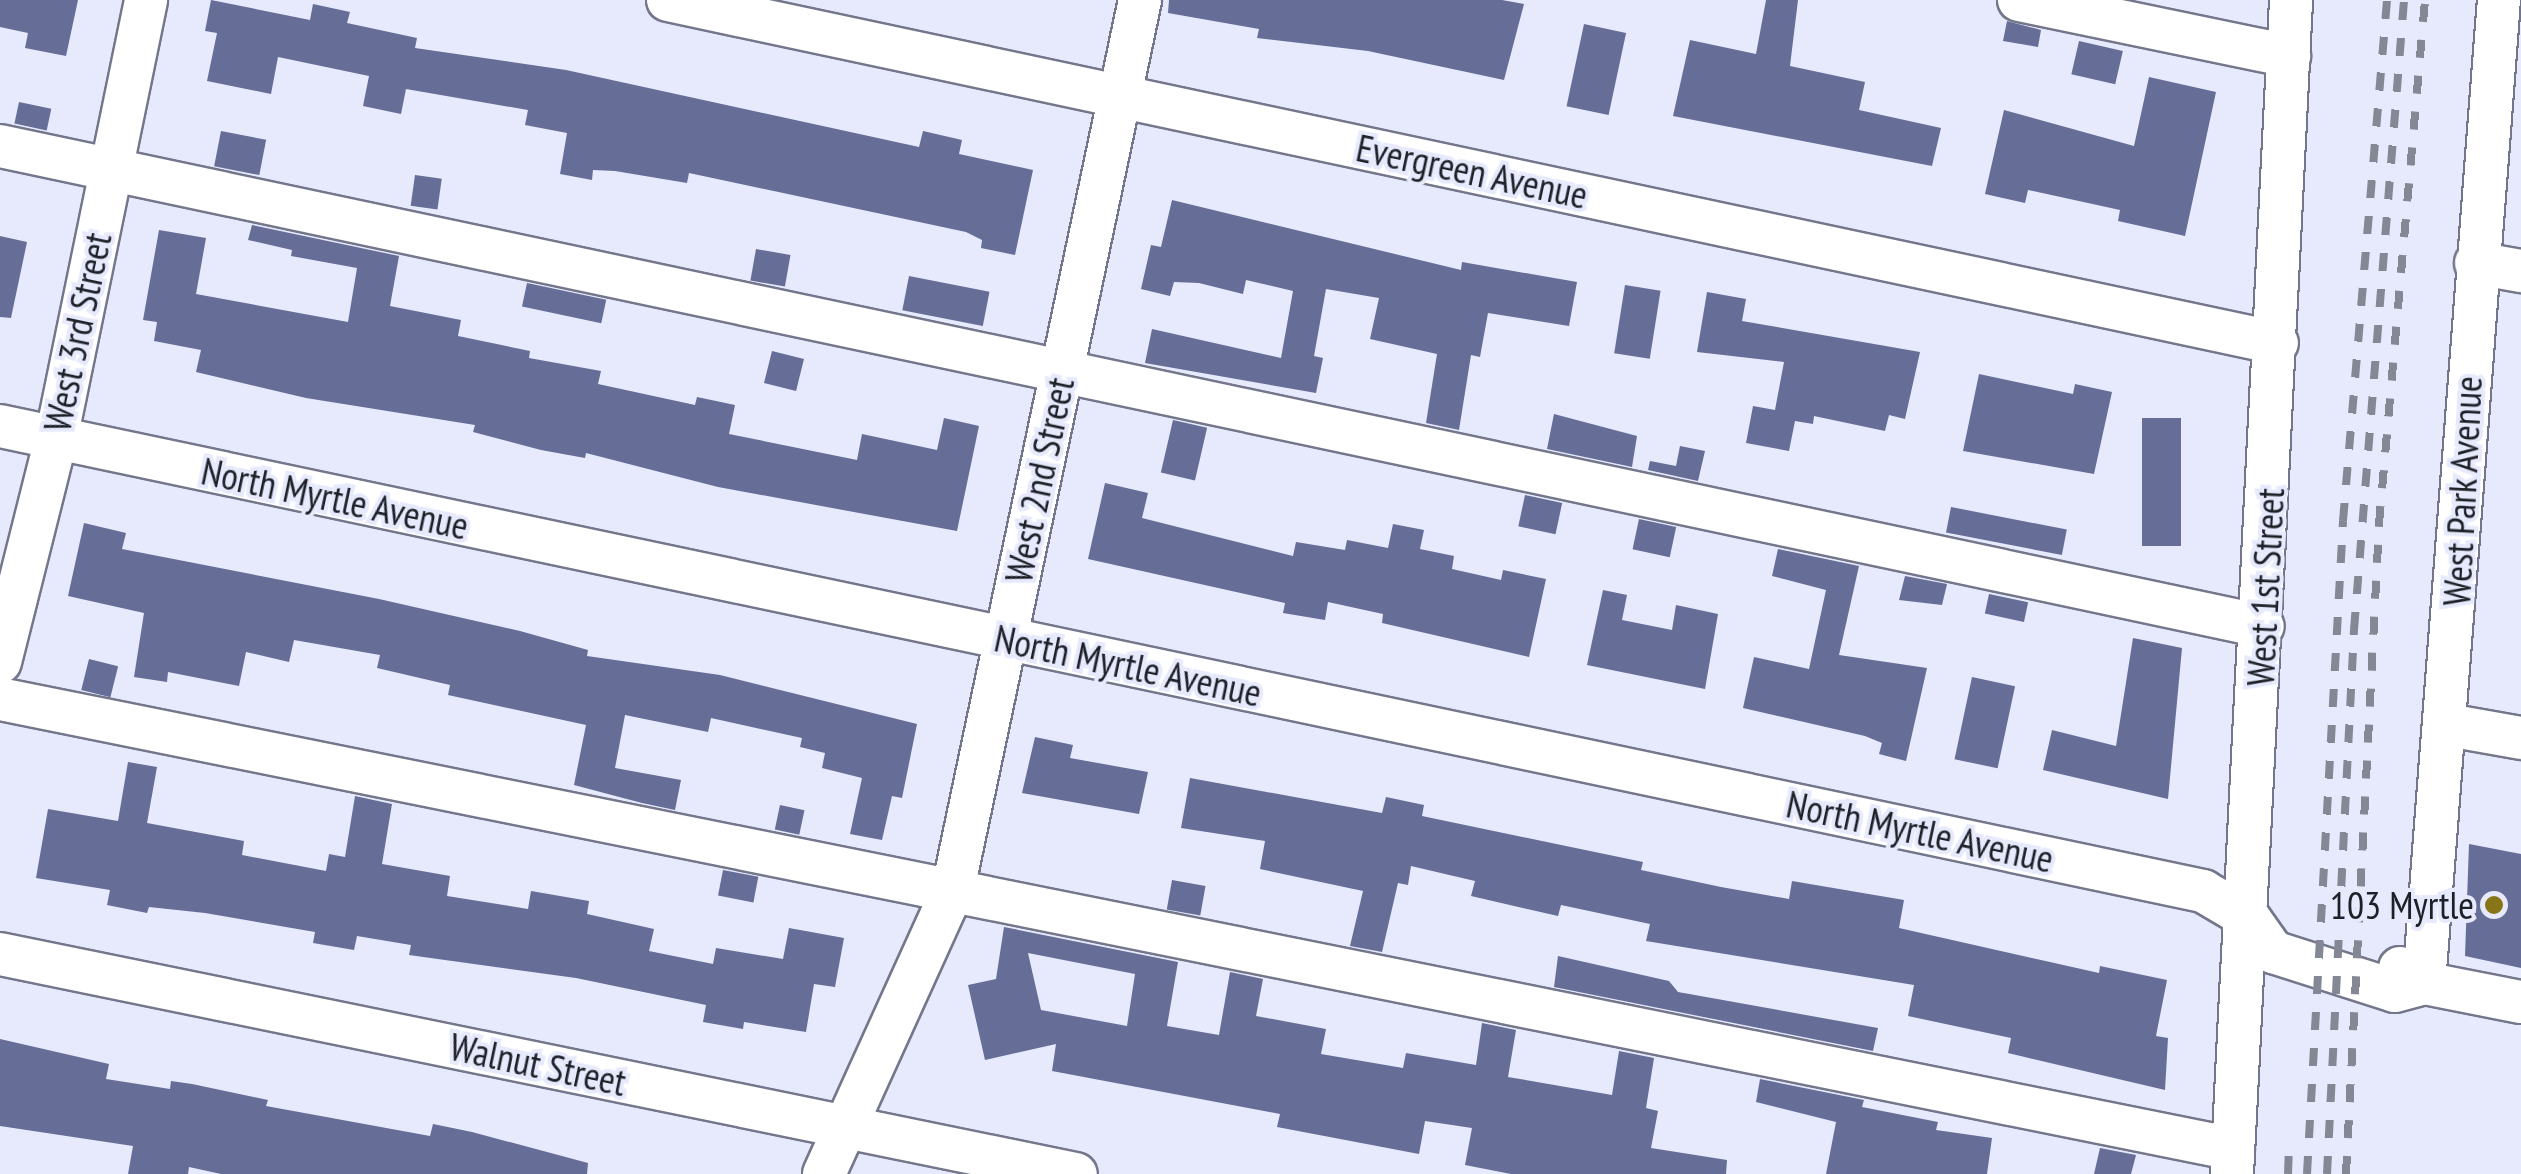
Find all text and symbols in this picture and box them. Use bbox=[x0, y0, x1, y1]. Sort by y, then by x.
street label: Evergreen Avenue bbox=[1352, 124, 1592, 218]
street label: West 3rd Street bbox=[34, 229, 120, 435]
street label: West 2nd Street bbox=[995, 373, 1083, 587]
street label: West Park Avenue bbox=[2433, 374, 2491, 608]
street label: North Myrtle Avenue bbox=[197, 447, 473, 549]
street label: West 1st Street bbox=[2237, 487, 2293, 687]
street label: North Myrtle Avenue bbox=[990, 614, 1266, 716]
street label: North Myrtle Avenue bbox=[1782, 780, 2058, 882]
place label: 103 Myrtle bbox=[2330, 882, 2474, 928]
marker: 103 Myrtle bbox=[2483, 894, 2505, 916]
street label: Walnut Street bbox=[446, 1023, 630, 1105]

